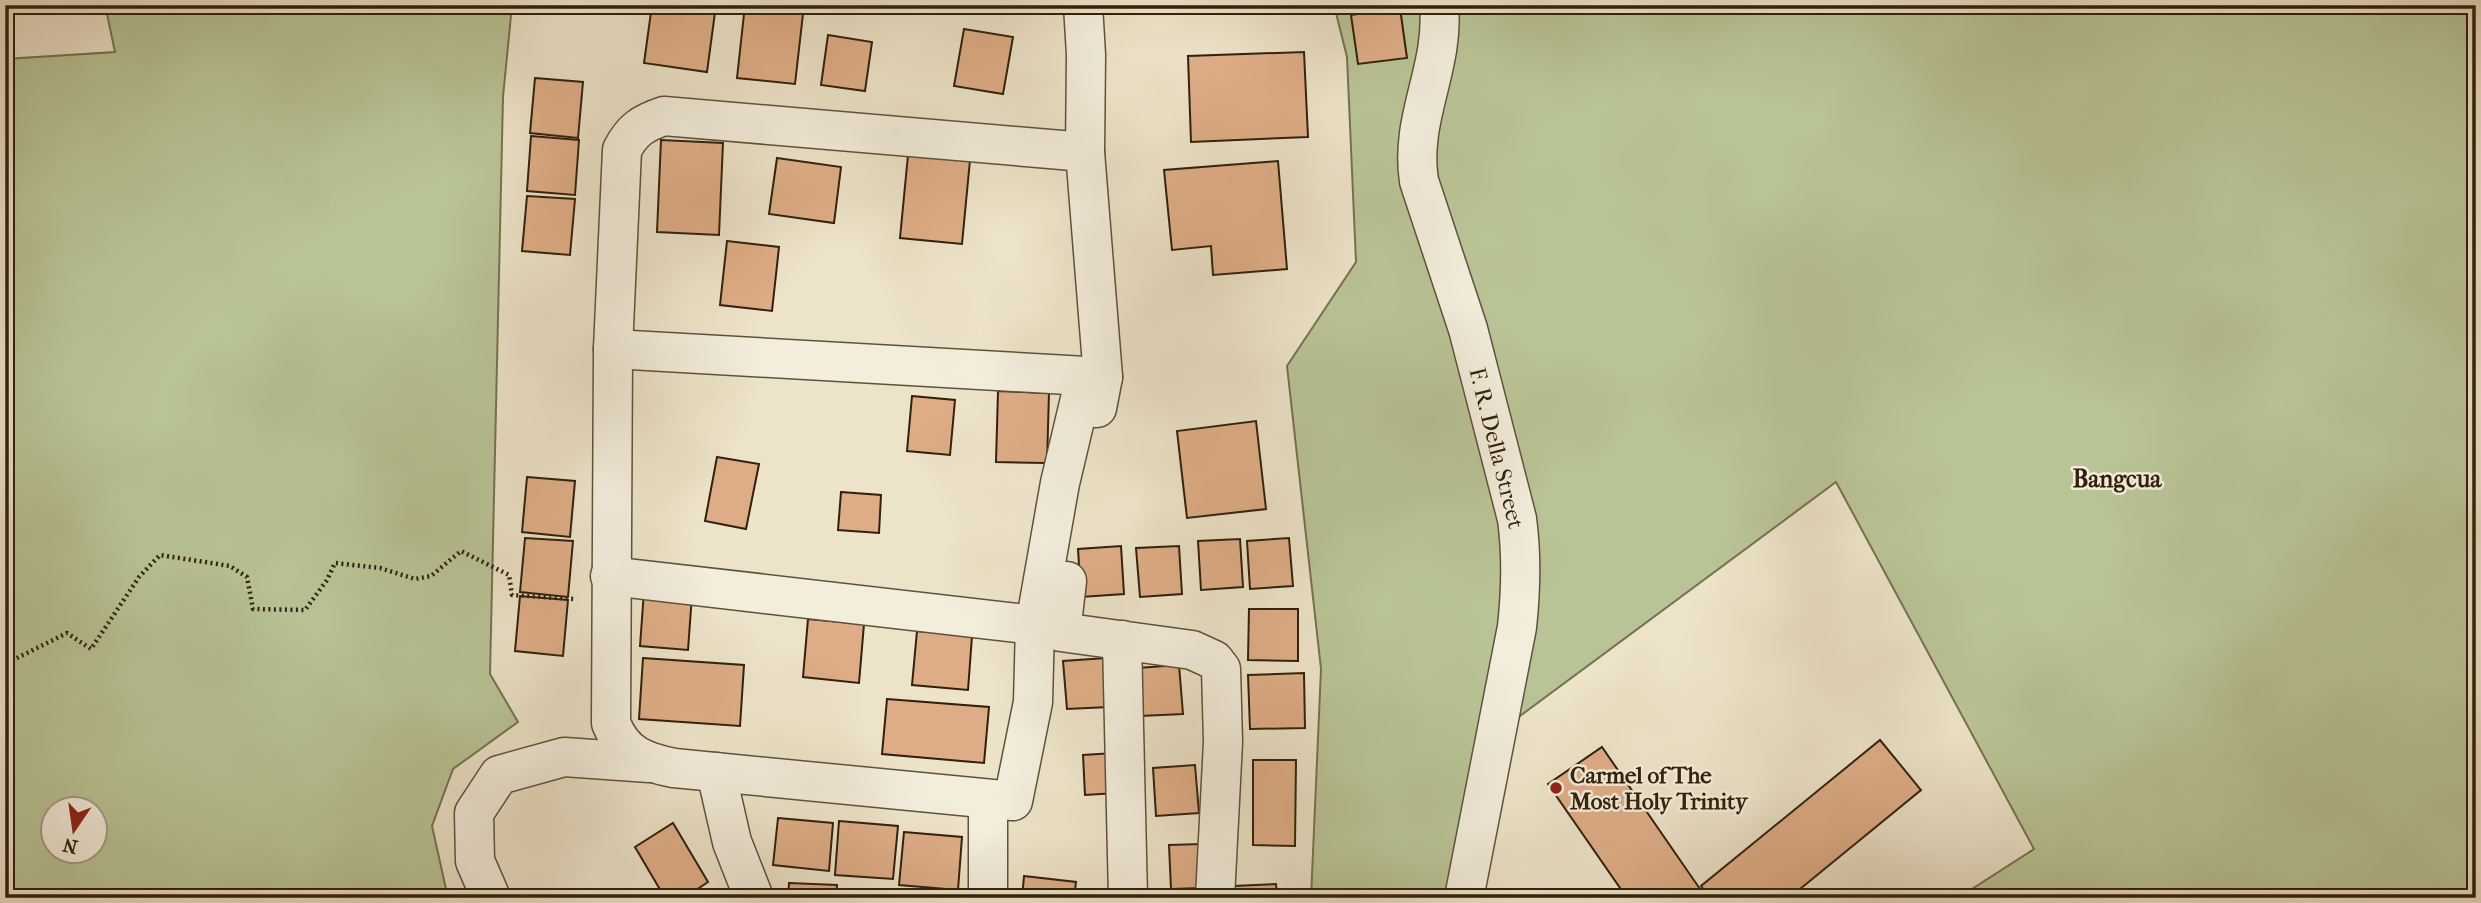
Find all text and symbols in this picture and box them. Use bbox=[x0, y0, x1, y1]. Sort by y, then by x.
street label: F. R. Della Street bbox=[1463, 365, 1530, 532]
district label: Bangcua bbox=[2073, 465, 2162, 493]
place label: Carmel of The Most Holy Trinity bbox=[1570, 762, 1749, 815]
marker: Carmel of The Most Holy Trinity bbox=[1548, 780, 1564, 796]
north arrow bbox=[38, 794, 108, 864]
text: N bbox=[60, 833, 80, 858]

